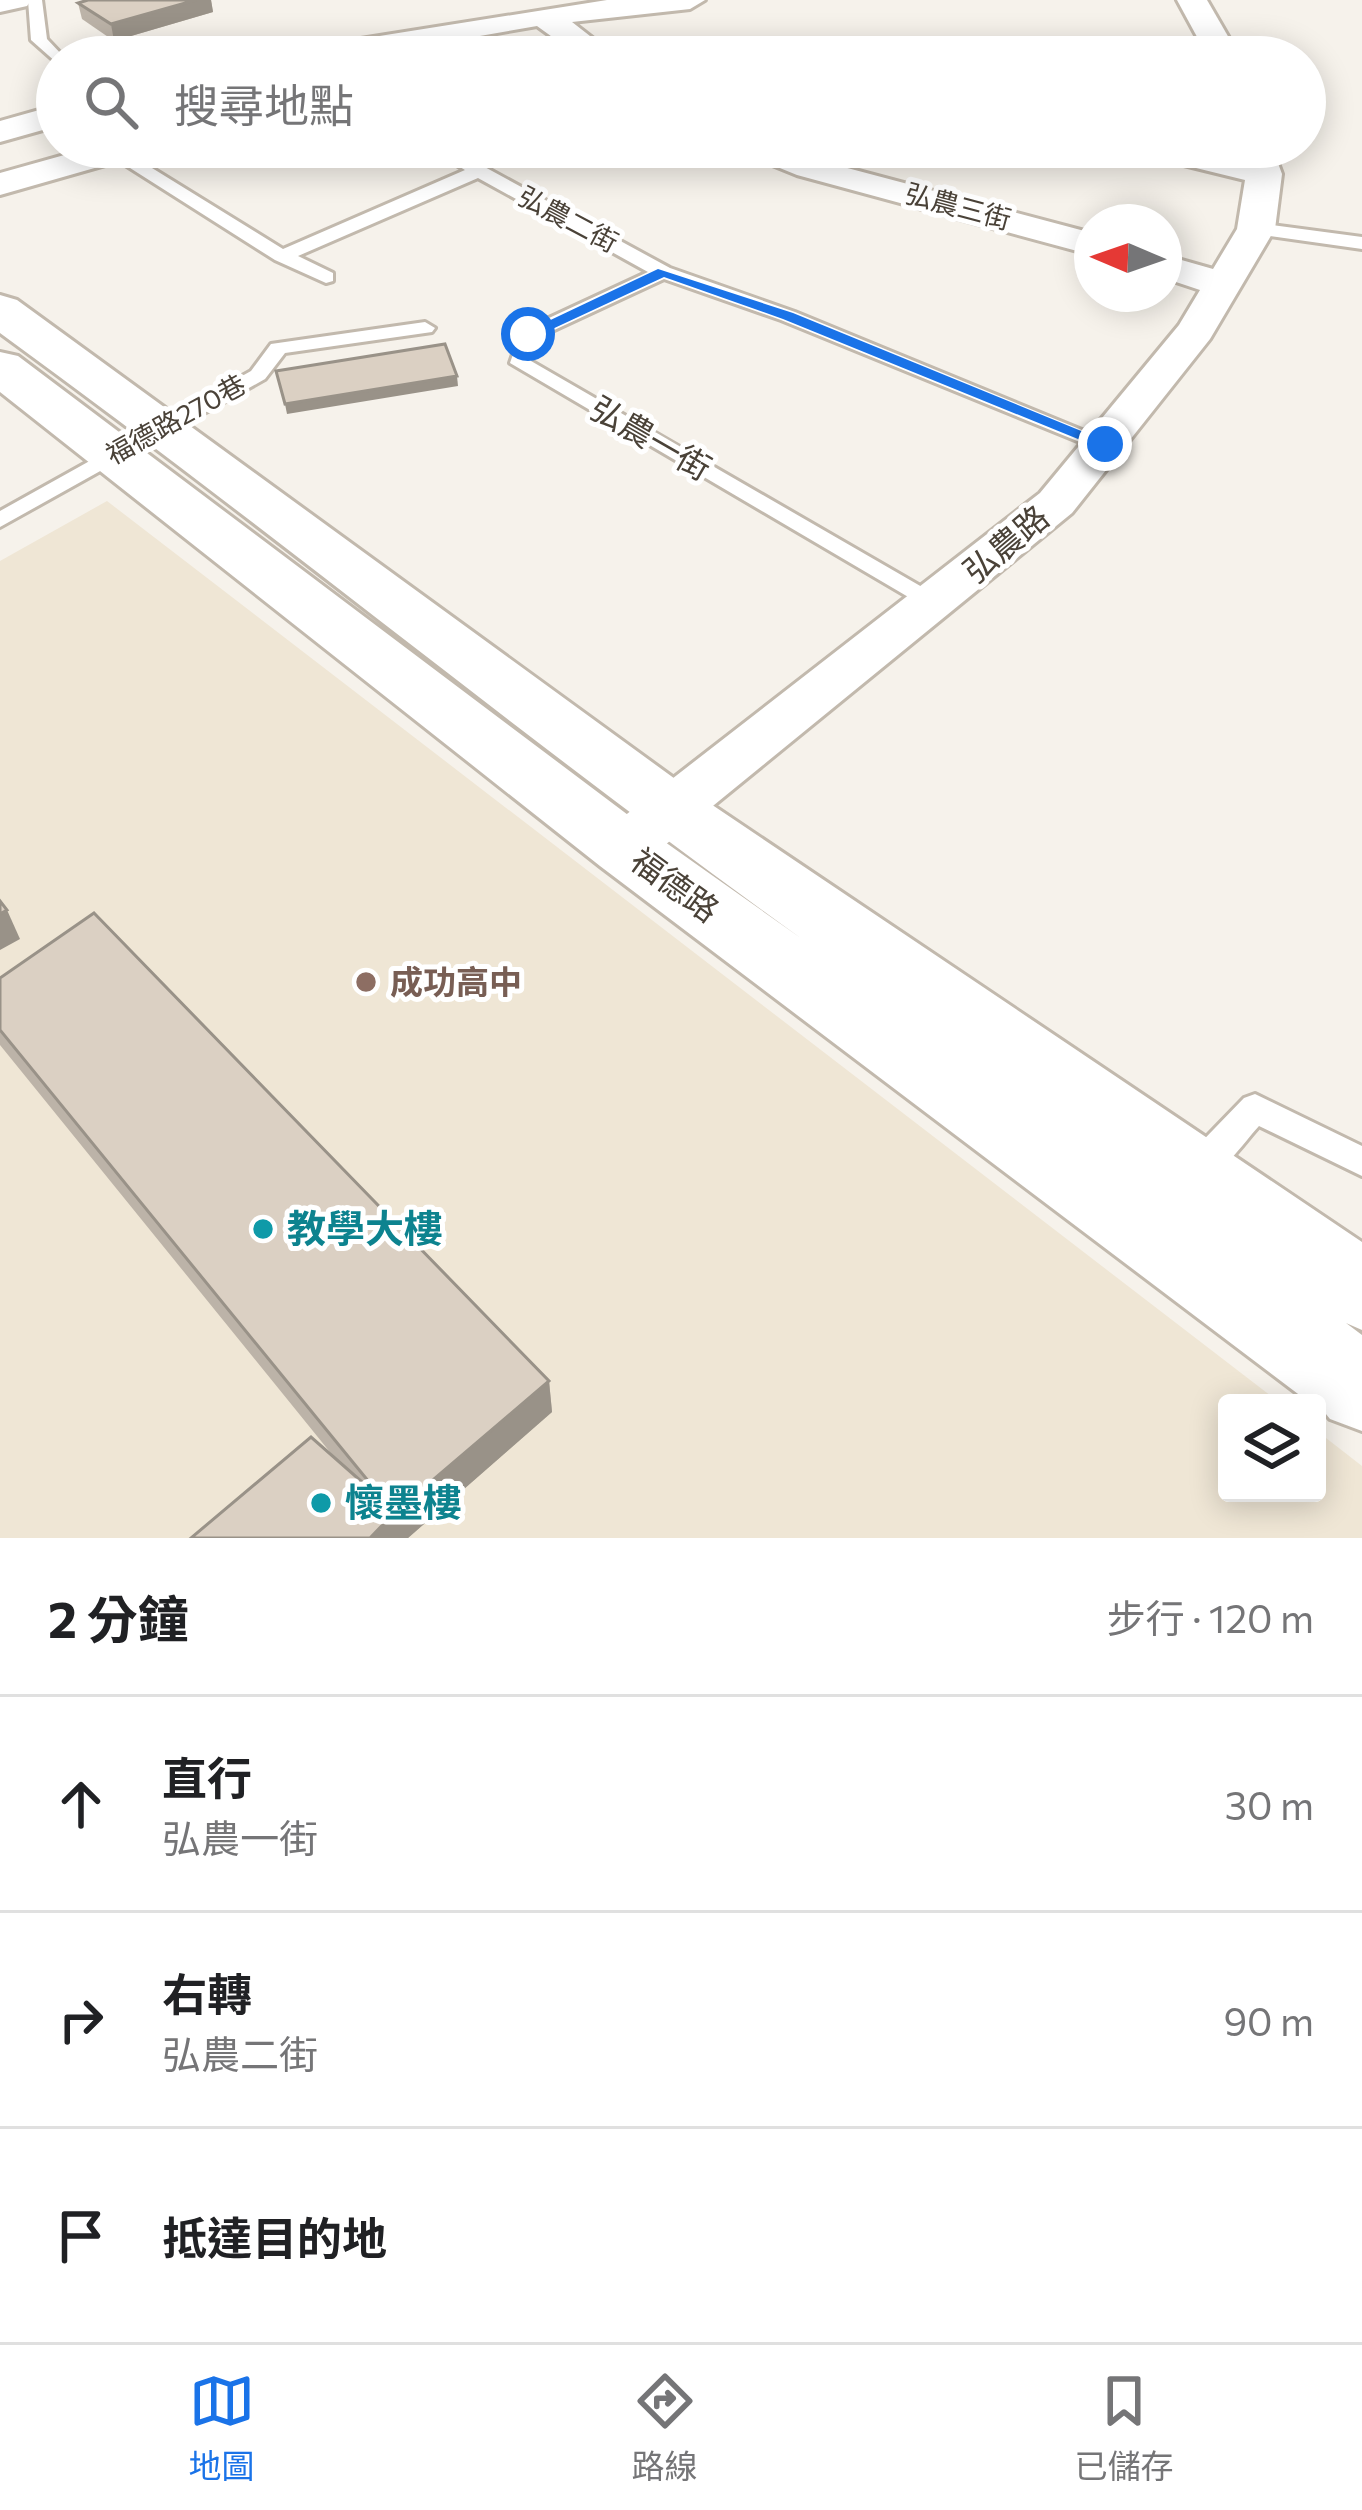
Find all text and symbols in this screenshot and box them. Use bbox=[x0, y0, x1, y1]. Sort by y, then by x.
search box bbox=[36, 36, 1326, 168]
icon: search bbox=[78, 69, 144, 135]
text: 搜尋地點 bbox=[174, 76, 354, 131]
street label: 弘農三街 bbox=[902, 176, 1015, 235]
street label: 弘農二街 bbox=[513, 179, 624, 259]
north arrow bbox=[1074, 204, 1182, 312]
route start bbox=[501, 307, 555, 361]
street label: 福德路270巷 bbox=[100, 367, 251, 471]
street label: 弘農一街 bbox=[584, 386, 719, 487]
route end bbox=[1078, 417, 1132, 471]
street label: 弘農路 bbox=[954, 495, 1056, 590]
street label: 福德路 bbox=[624, 838, 728, 929]
place label: 成功高中 bbox=[390, 960, 522, 1001]
marker: 成功高中 bbox=[353, 969, 379, 995]
place label: 教學大樓 bbox=[287, 1203, 443, 1251]
marker: 教學大樓 bbox=[250, 1216, 276, 1242]
map controls bbox=[1218, 1394, 1326, 1502]
button: layers bbox=[1218, 1394, 1326, 1502]
place label: 懷墨樓 bbox=[345, 1477, 462, 1525]
marker: 懷墨樓 bbox=[308, 1490, 334, 1516]
text: 2 分鐘 bbox=[48, 1586, 189, 1649]
text: 步行 · 120 m bbox=[1107, 1593, 1314, 1641]
text: 直行 bbox=[162, 1749, 252, 1804]
icon: ahead bbox=[48, 1771, 114, 1837]
text: 30 m bbox=[1225, 1780, 1314, 1828]
text: 弘農一街 bbox=[162, 1813, 318, 1861]
text: 右轉 bbox=[162, 1965, 252, 2020]
icon: right bbox=[48, 1987, 114, 2053]
text: 90 m bbox=[1223, 1996, 1314, 2044]
text: 弘農二街 bbox=[162, 2029, 318, 2077]
icon: arrive bbox=[48, 2203, 114, 2269]
text: 抵達目的地 bbox=[162, 2209, 387, 2264]
tab: 地圖 bbox=[189, 2368, 255, 2488]
tab: 路線 bbox=[632, 2368, 698, 2488]
tab: 已儲存 bbox=[1075, 2368, 1174, 2488]

